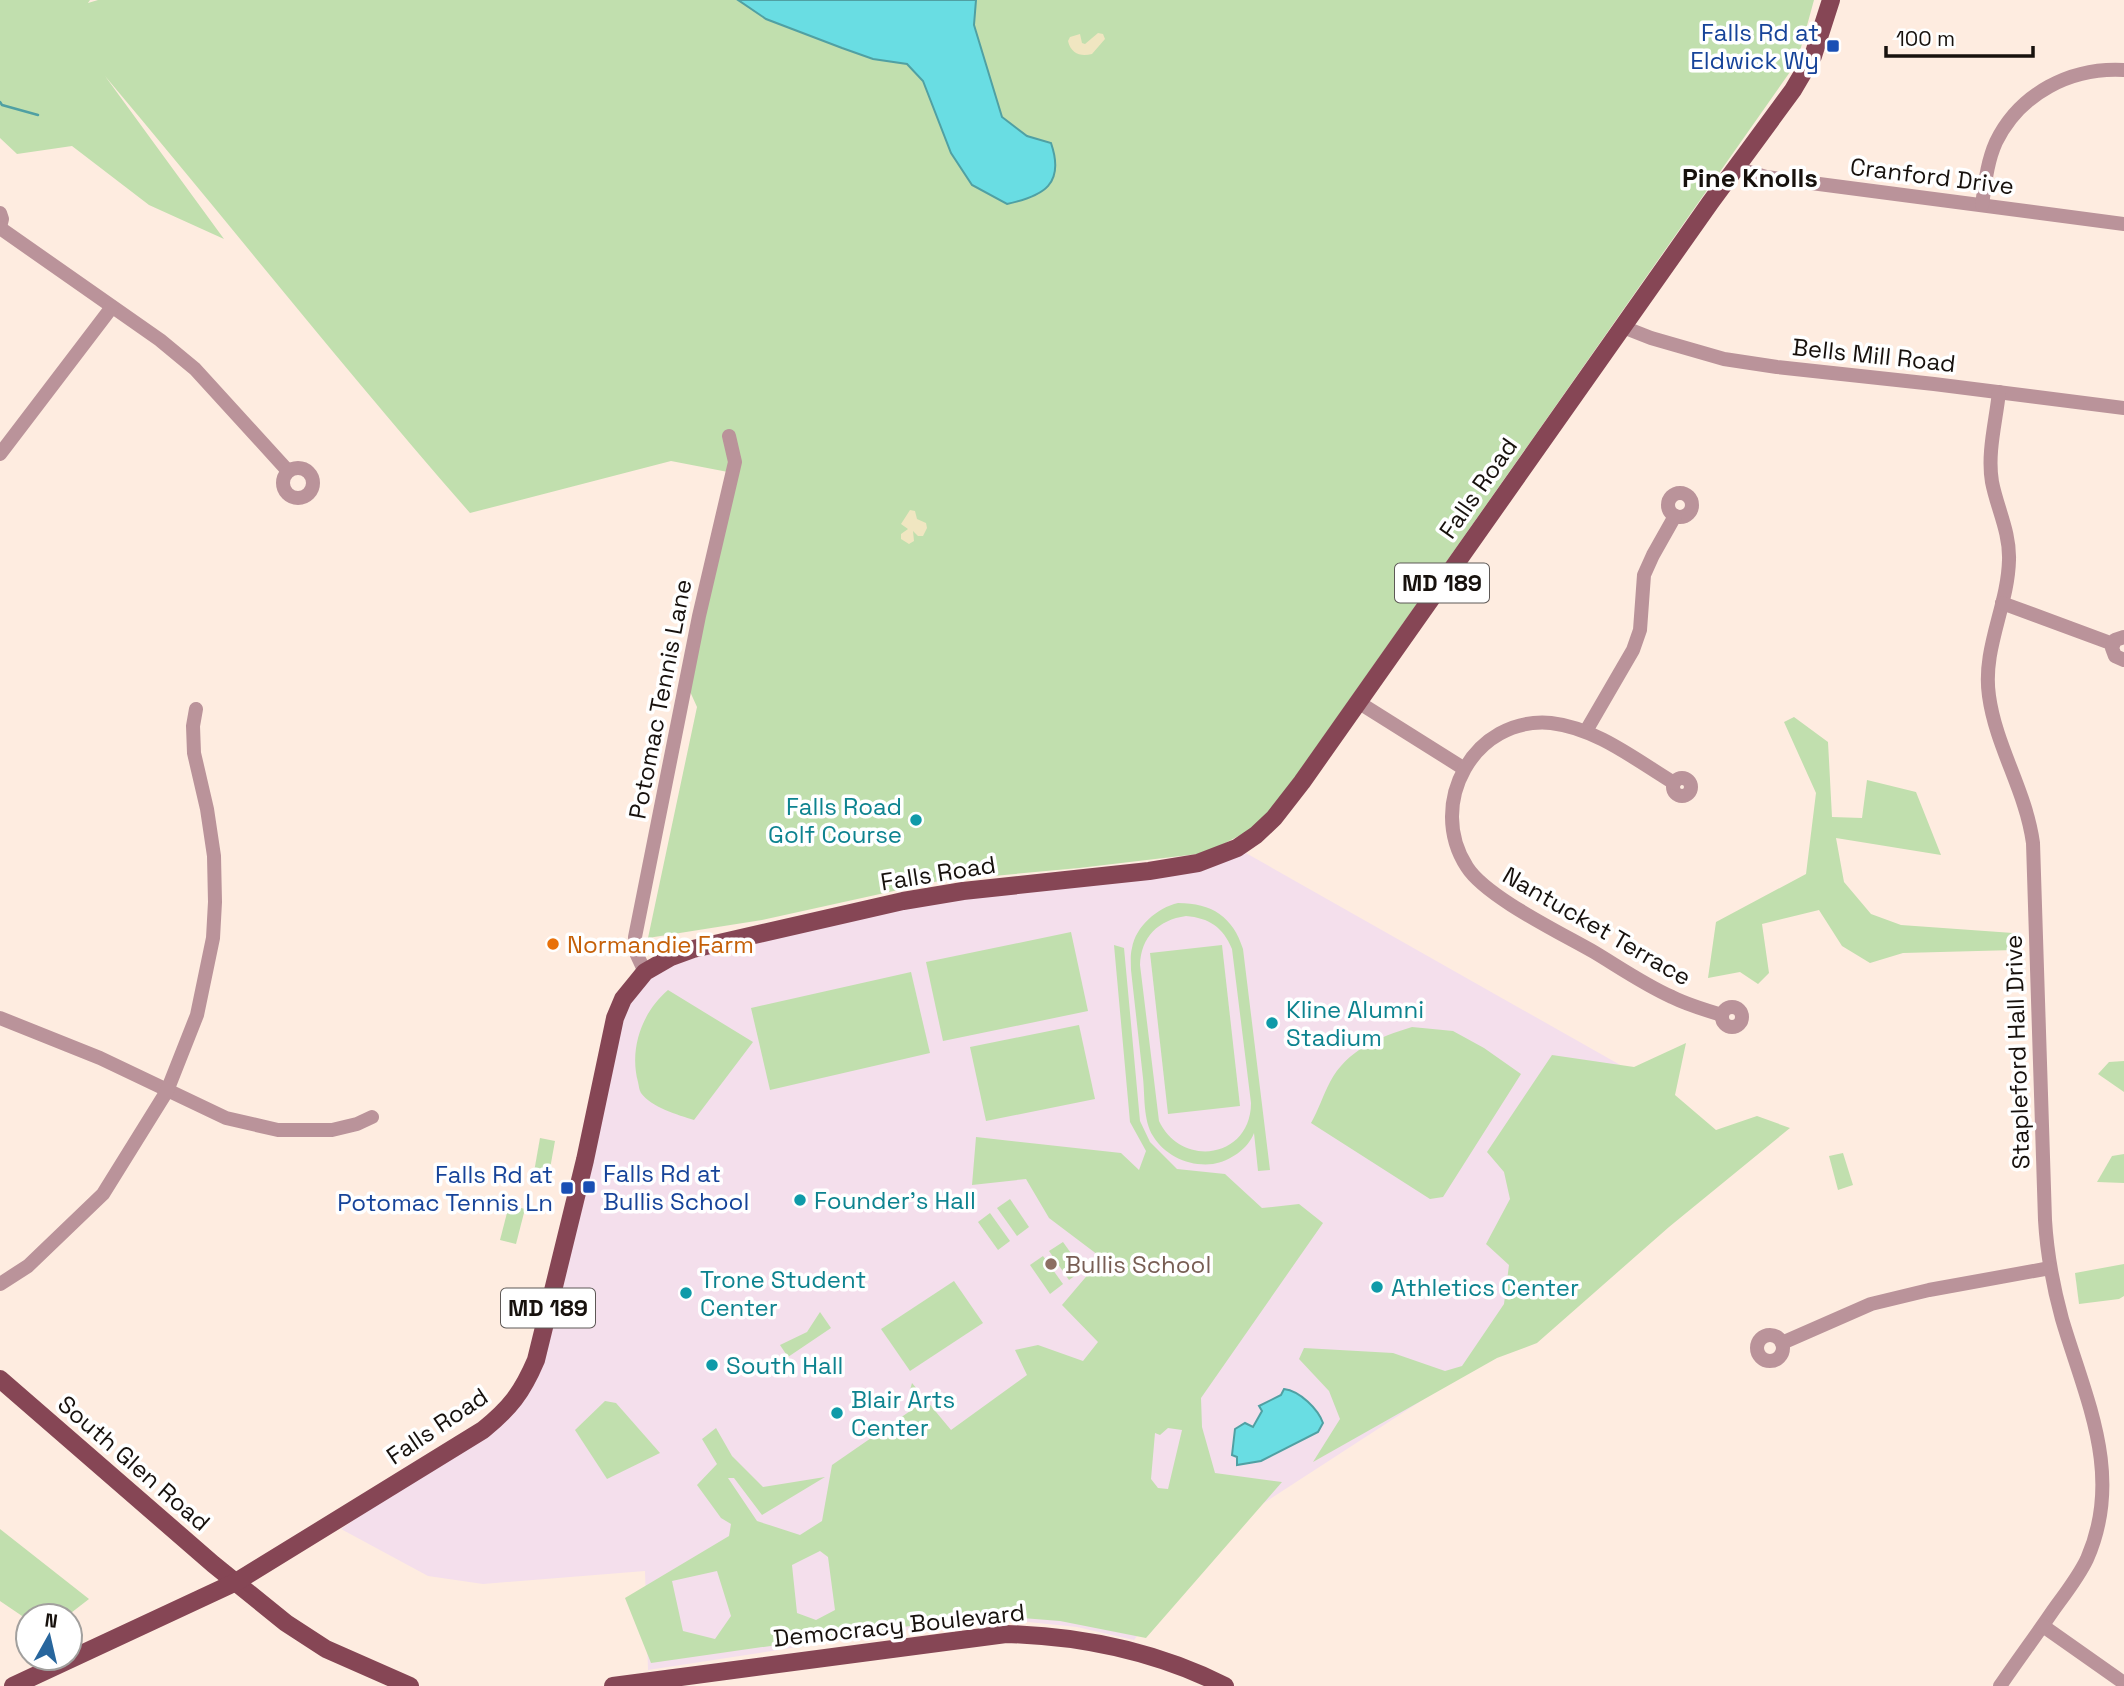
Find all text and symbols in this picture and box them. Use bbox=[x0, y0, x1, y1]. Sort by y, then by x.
scale bar bbox=[1886, 14, 2033, 58]
place label: Falls Rd at Eldwick Wy bbox=[1690, 17, 1819, 76]
text: 100 m bbox=[1896, 25, 1955, 52]
marker: Falls Rd at Eldwick Wy bbox=[1825, 38, 1841, 54]
street label: Cranford Drive bbox=[1848, 151, 2016, 201]
district label: Pine Knolls bbox=[1682, 161, 1818, 195]
street label: Bells Mill Road bbox=[1791, 331, 1957, 379]
street label: Falls Road bbox=[1432, 432, 1524, 544]
road number: MD 189 bbox=[1395, 564, 1489, 603]
street label: Potomac Tennis Lane bbox=[622, 576, 698, 822]
place label: Falls Road Golf Course bbox=[768, 791, 902, 850]
marker: Falls Road Golf Course bbox=[908, 812, 924, 828]
street label: Falls Road bbox=[878, 849, 998, 897]
street label: Nantucket Terrace bbox=[1497, 859, 1697, 993]
place label: Normandie Farm bbox=[567, 929, 754, 960]
street label: Stapleford Hall Drive bbox=[1997, 934, 2037, 1170]
marker: Normandie Farm bbox=[545, 936, 561, 952]
place label: Kline Alumni Stadium bbox=[1286, 994, 1424, 1053]
marker: Kline Alumni Stadium bbox=[1264, 1015, 1280, 1031]
place label: Falls Rd at Bullis School bbox=[603, 1158, 749, 1217]
place label: Falls Rd at Potomac Tennis Ln bbox=[337, 1159, 553, 1218]
marker: Falls Rd at Bullis School bbox=[581, 1179, 597, 1195]
marker: Falls Rd at Potomac Tennis Ln bbox=[559, 1180, 575, 1196]
place label: Founder's Hall bbox=[814, 1185, 976, 1216]
marker: Founder's Hall bbox=[792, 1192, 808, 1208]
place label: Bullis School bbox=[1065, 1249, 1211, 1280]
marker: Bullis School bbox=[1043, 1256, 1059, 1272]
place label: Trone Student Center bbox=[700, 1264, 866, 1323]
place label: Athletics Center bbox=[1391, 1272, 1579, 1303]
marker: Athletics Center bbox=[1369, 1279, 1385, 1295]
marker: Trone Student Center bbox=[678, 1285, 694, 1301]
road number: MD 189 bbox=[501, 1288, 595, 1328]
place label: South Hall bbox=[726, 1350, 843, 1381]
marker: South Hall bbox=[704, 1357, 720, 1373]
street label: Falls Road bbox=[380, 1381, 494, 1471]
place label: Blair Arts Center bbox=[851, 1384, 955, 1443]
street label: South Glen Road bbox=[51, 1388, 217, 1538]
marker: Blair Arts Center bbox=[829, 1405, 845, 1421]
street label: Democracy Boulevard bbox=[772, 1596, 1026, 1654]
north arrow bbox=[14, 1602, 84, 1672]
text: N bbox=[43, 1607, 59, 1634]

